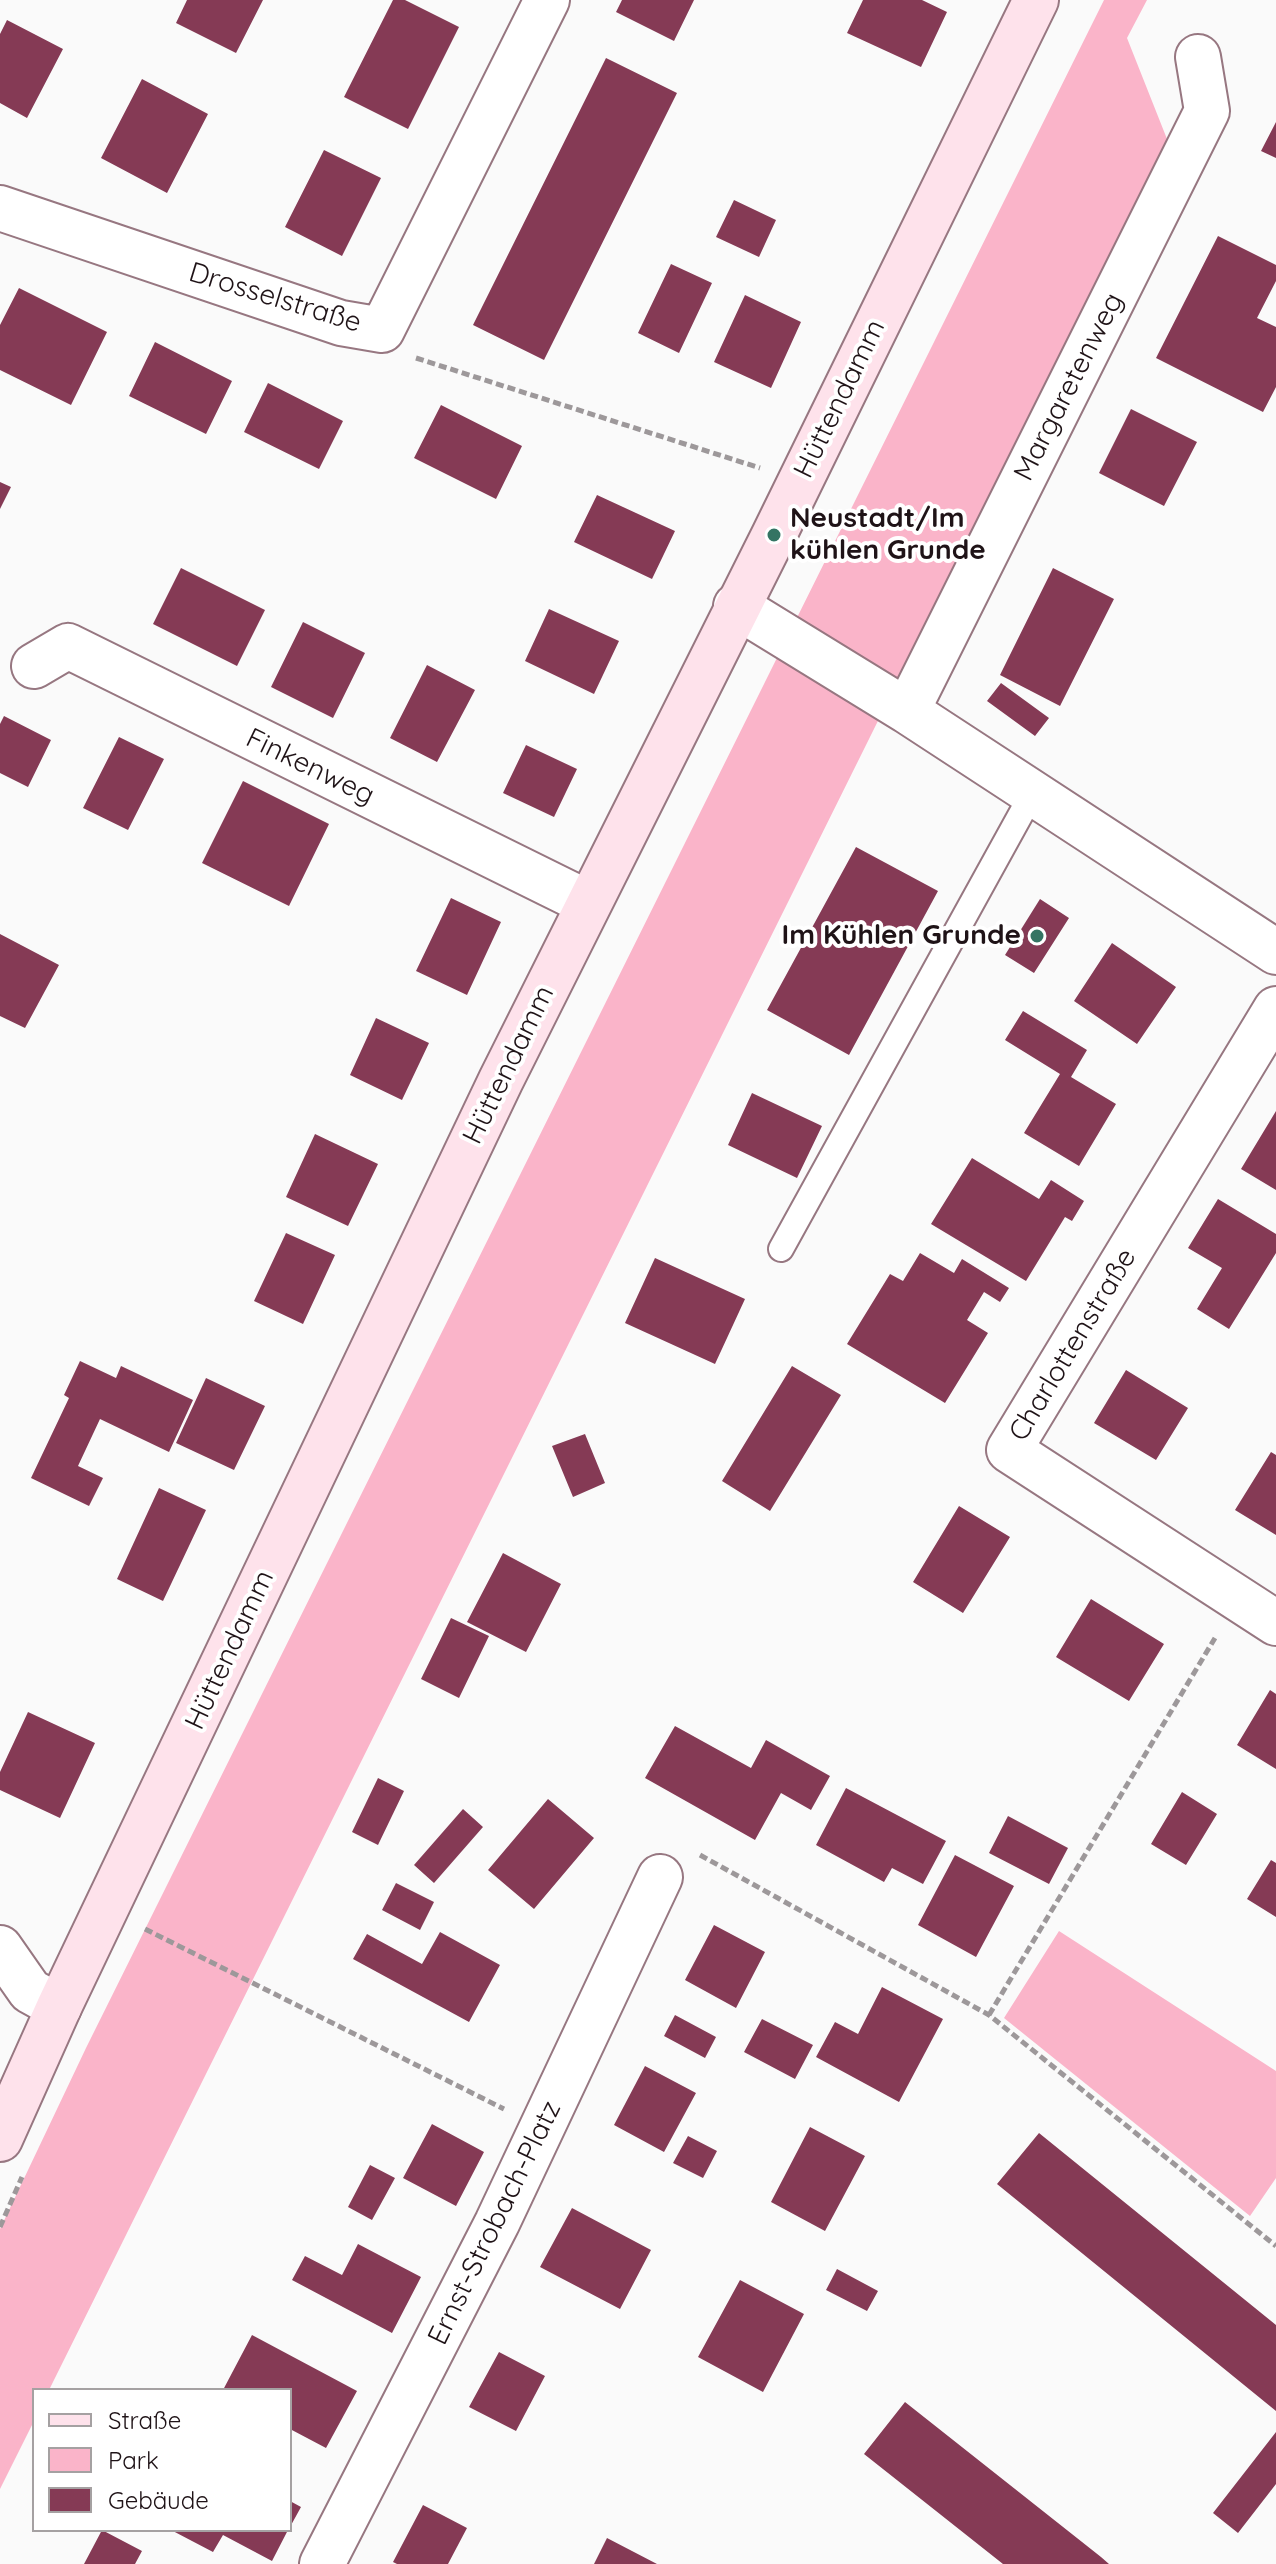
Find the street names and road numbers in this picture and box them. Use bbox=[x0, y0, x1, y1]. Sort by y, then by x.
street label: Drosselstraße bbox=[185, 256, 365, 340]
street label: Margaretenweg bbox=[1007, 287, 1131, 487]
street label: Hüttendamm bbox=[787, 314, 893, 484]
street label: Finkenweg bbox=[240, 722, 380, 812]
street label: Hüttendamm bbox=[456, 980, 562, 1150]
street label: Charlottenstraße bbox=[1002, 1243, 1144, 1447]
street label: Hüttendamm bbox=[178, 1565, 282, 1735]
street label: Ernst-Strobach-Platz bbox=[421, 2096, 569, 2350]

